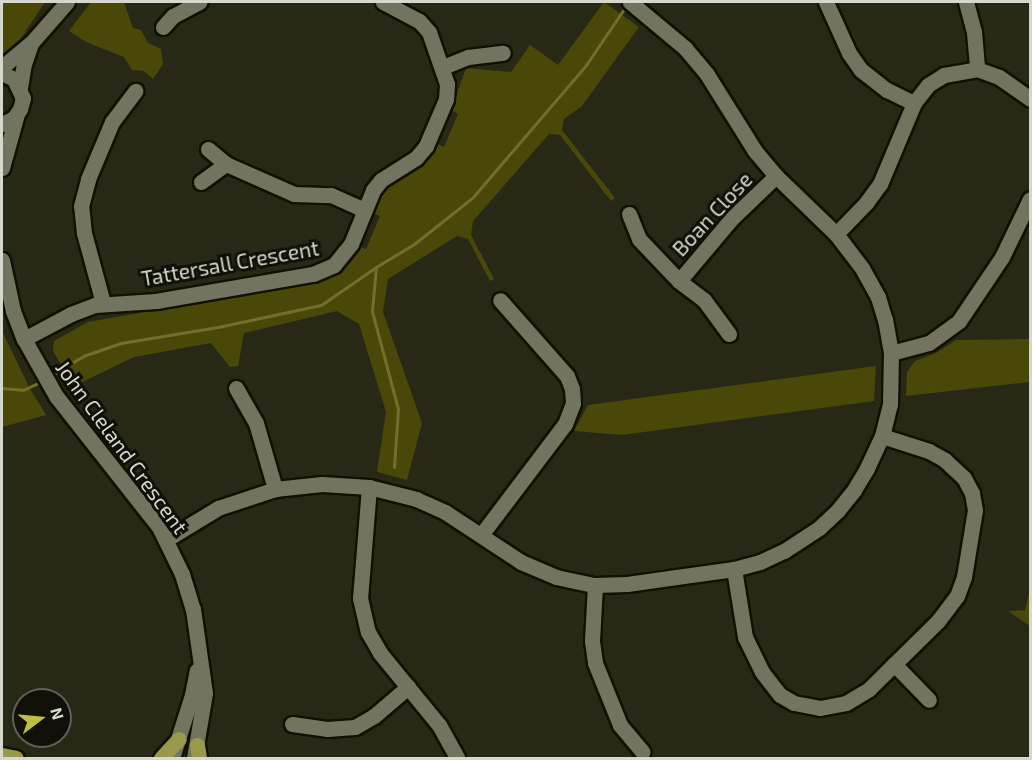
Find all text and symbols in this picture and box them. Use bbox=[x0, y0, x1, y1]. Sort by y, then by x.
street label: Boan Close bbox=[667, 167, 757, 261]
street label: Tattersall Crescent bbox=[139, 235, 321, 291]
street label: John Cleland Crescent bbox=[51, 355, 193, 539]
north arrow bbox=[12, 688, 72, 748]
text: N bbox=[47, 705, 69, 722]

